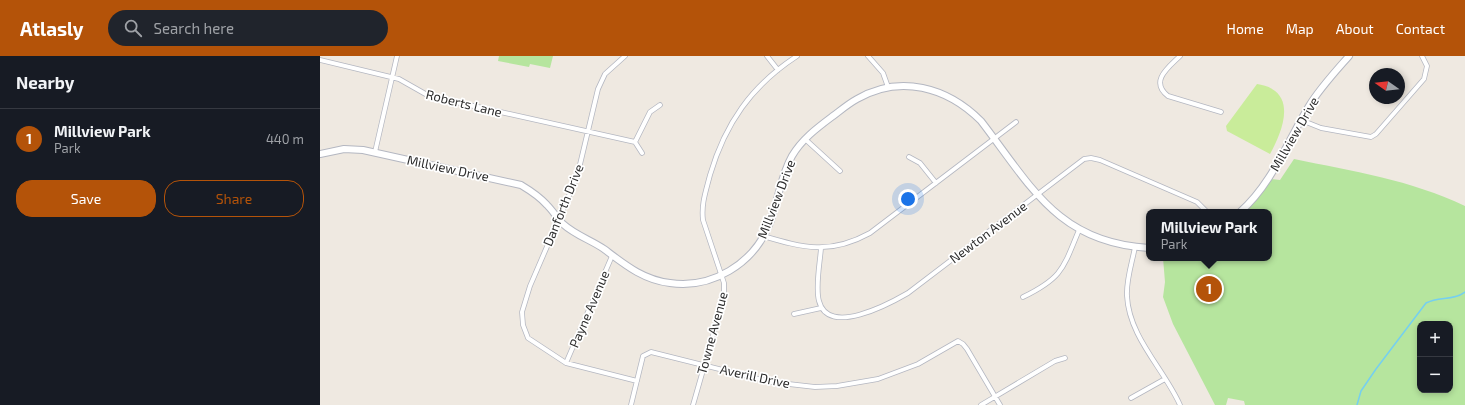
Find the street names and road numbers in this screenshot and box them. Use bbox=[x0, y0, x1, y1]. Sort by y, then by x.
street label: Roberts Lane bbox=[424, 86, 504, 120]
street label: Millview Drive bbox=[1266, 94, 1322, 174]
street label: Millview Drive bbox=[406, 152, 490, 184]
street label: Millview Drive bbox=[754, 157, 798, 241]
street label: Danforth Drive bbox=[539, 162, 587, 248]
street label: Newton Avenue bbox=[946, 198, 1030, 266]
street label: Payne Avenue bbox=[566, 268, 612, 350]
street label: Towne Avenue bbox=[693, 290, 731, 376]
street label: Averill Drive bbox=[719, 361, 792, 391]

